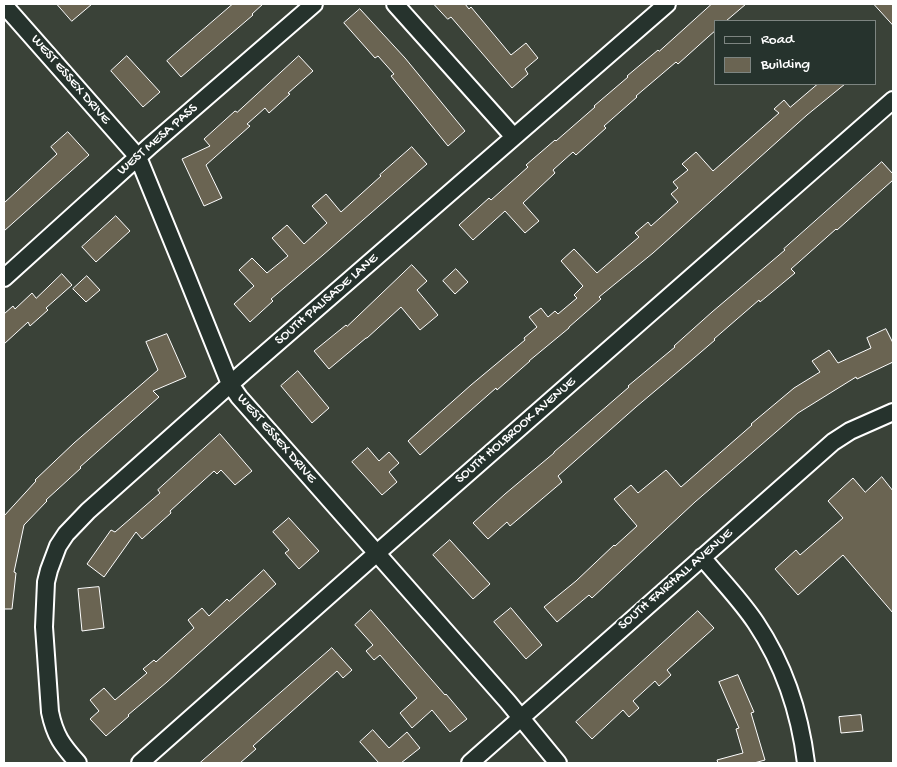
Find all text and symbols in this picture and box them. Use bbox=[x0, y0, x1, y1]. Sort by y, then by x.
legend bbox=[714, 20, 877, 85]
text: Road bbox=[761, 31, 794, 49]
street label: WEST ESSEX DRIVE bbox=[26, 32, 114, 128]
text: Building bbox=[761, 56, 810, 74]
street label: WEST MESA PASS bbox=[114, 100, 202, 180]
street label: SOUTH PALISADE LANE bbox=[272, 251, 382, 349]
street label: SOUTH HOLBROOK AVENUE bbox=[452, 374, 580, 488]
street label: WEST ESSEX DRIVE bbox=[232, 391, 320, 487]
street label: SOUTH FAIRHALL AVENUE bbox=[615, 526, 737, 634]

